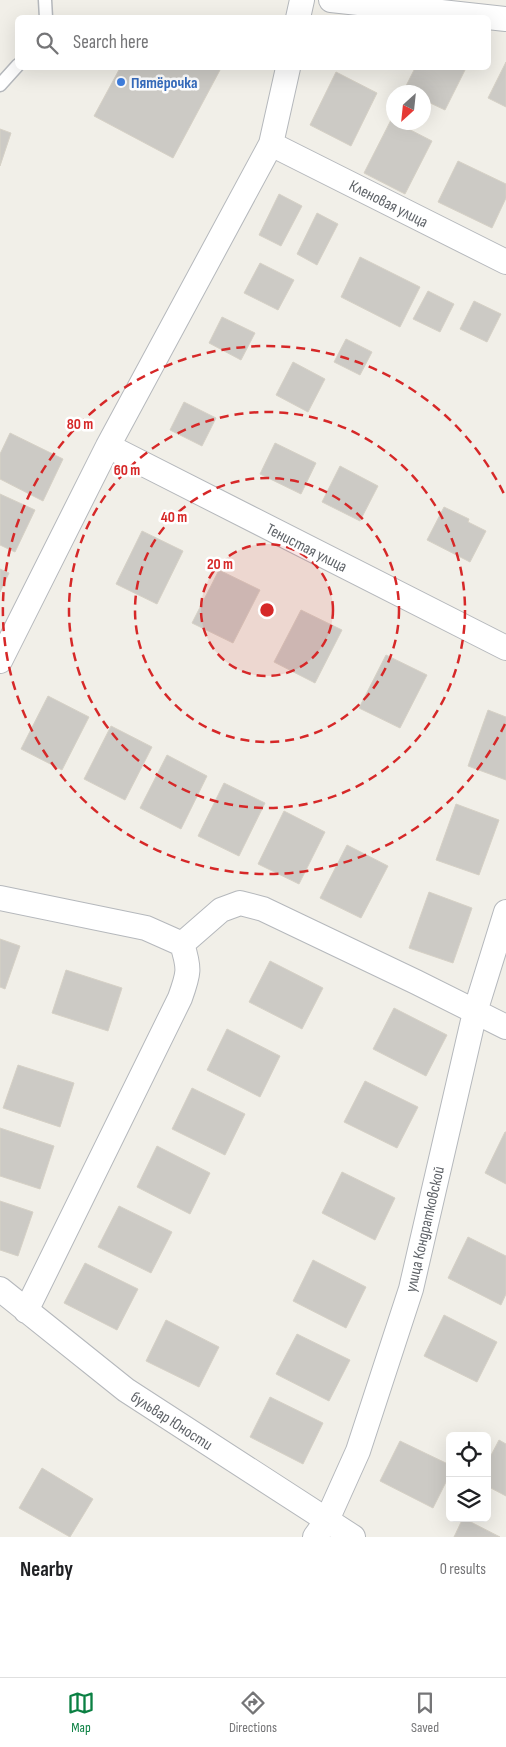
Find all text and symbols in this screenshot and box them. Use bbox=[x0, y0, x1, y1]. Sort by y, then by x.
search box bbox=[15, 15, 491, 70]
icon: search bbox=[33, 29, 61, 57]
text: Search here bbox=[73, 31, 149, 54]
place label: Пятёрочка bbox=[131, 74, 198, 93]
marker: Пятёрочка bbox=[115, 76, 127, 88]
north arrow bbox=[386, 85, 431, 130]
street label: Кленовая улица bbox=[346, 176, 431, 232]
text: 80 m bbox=[67, 415, 93, 434]
text: 60 m bbox=[114, 461, 140, 480]
text: 40 m bbox=[161, 508, 187, 527]
street label: Тенистая улица bbox=[263, 520, 350, 577]
text: 20 m bbox=[207, 555, 233, 574]
centre of rings bbox=[258, 601, 276, 619]
street label: улица Кондратковской bbox=[402, 1165, 449, 1294]
street label: бульвар Юности bbox=[127, 1388, 216, 1455]
map controls bbox=[446, 1432, 491, 1522]
button: locate bbox=[446, 1432, 491, 1477]
button: layers bbox=[446, 1477, 491, 1522]
text: Nearby bbox=[20, 1557, 73, 1582]
text: 0 results bbox=[440, 1560, 486, 1579]
tab: Map bbox=[67, 1689, 95, 1736]
tab: Directions bbox=[229, 1689, 277, 1736]
tab: Saved bbox=[411, 1689, 439, 1736]

